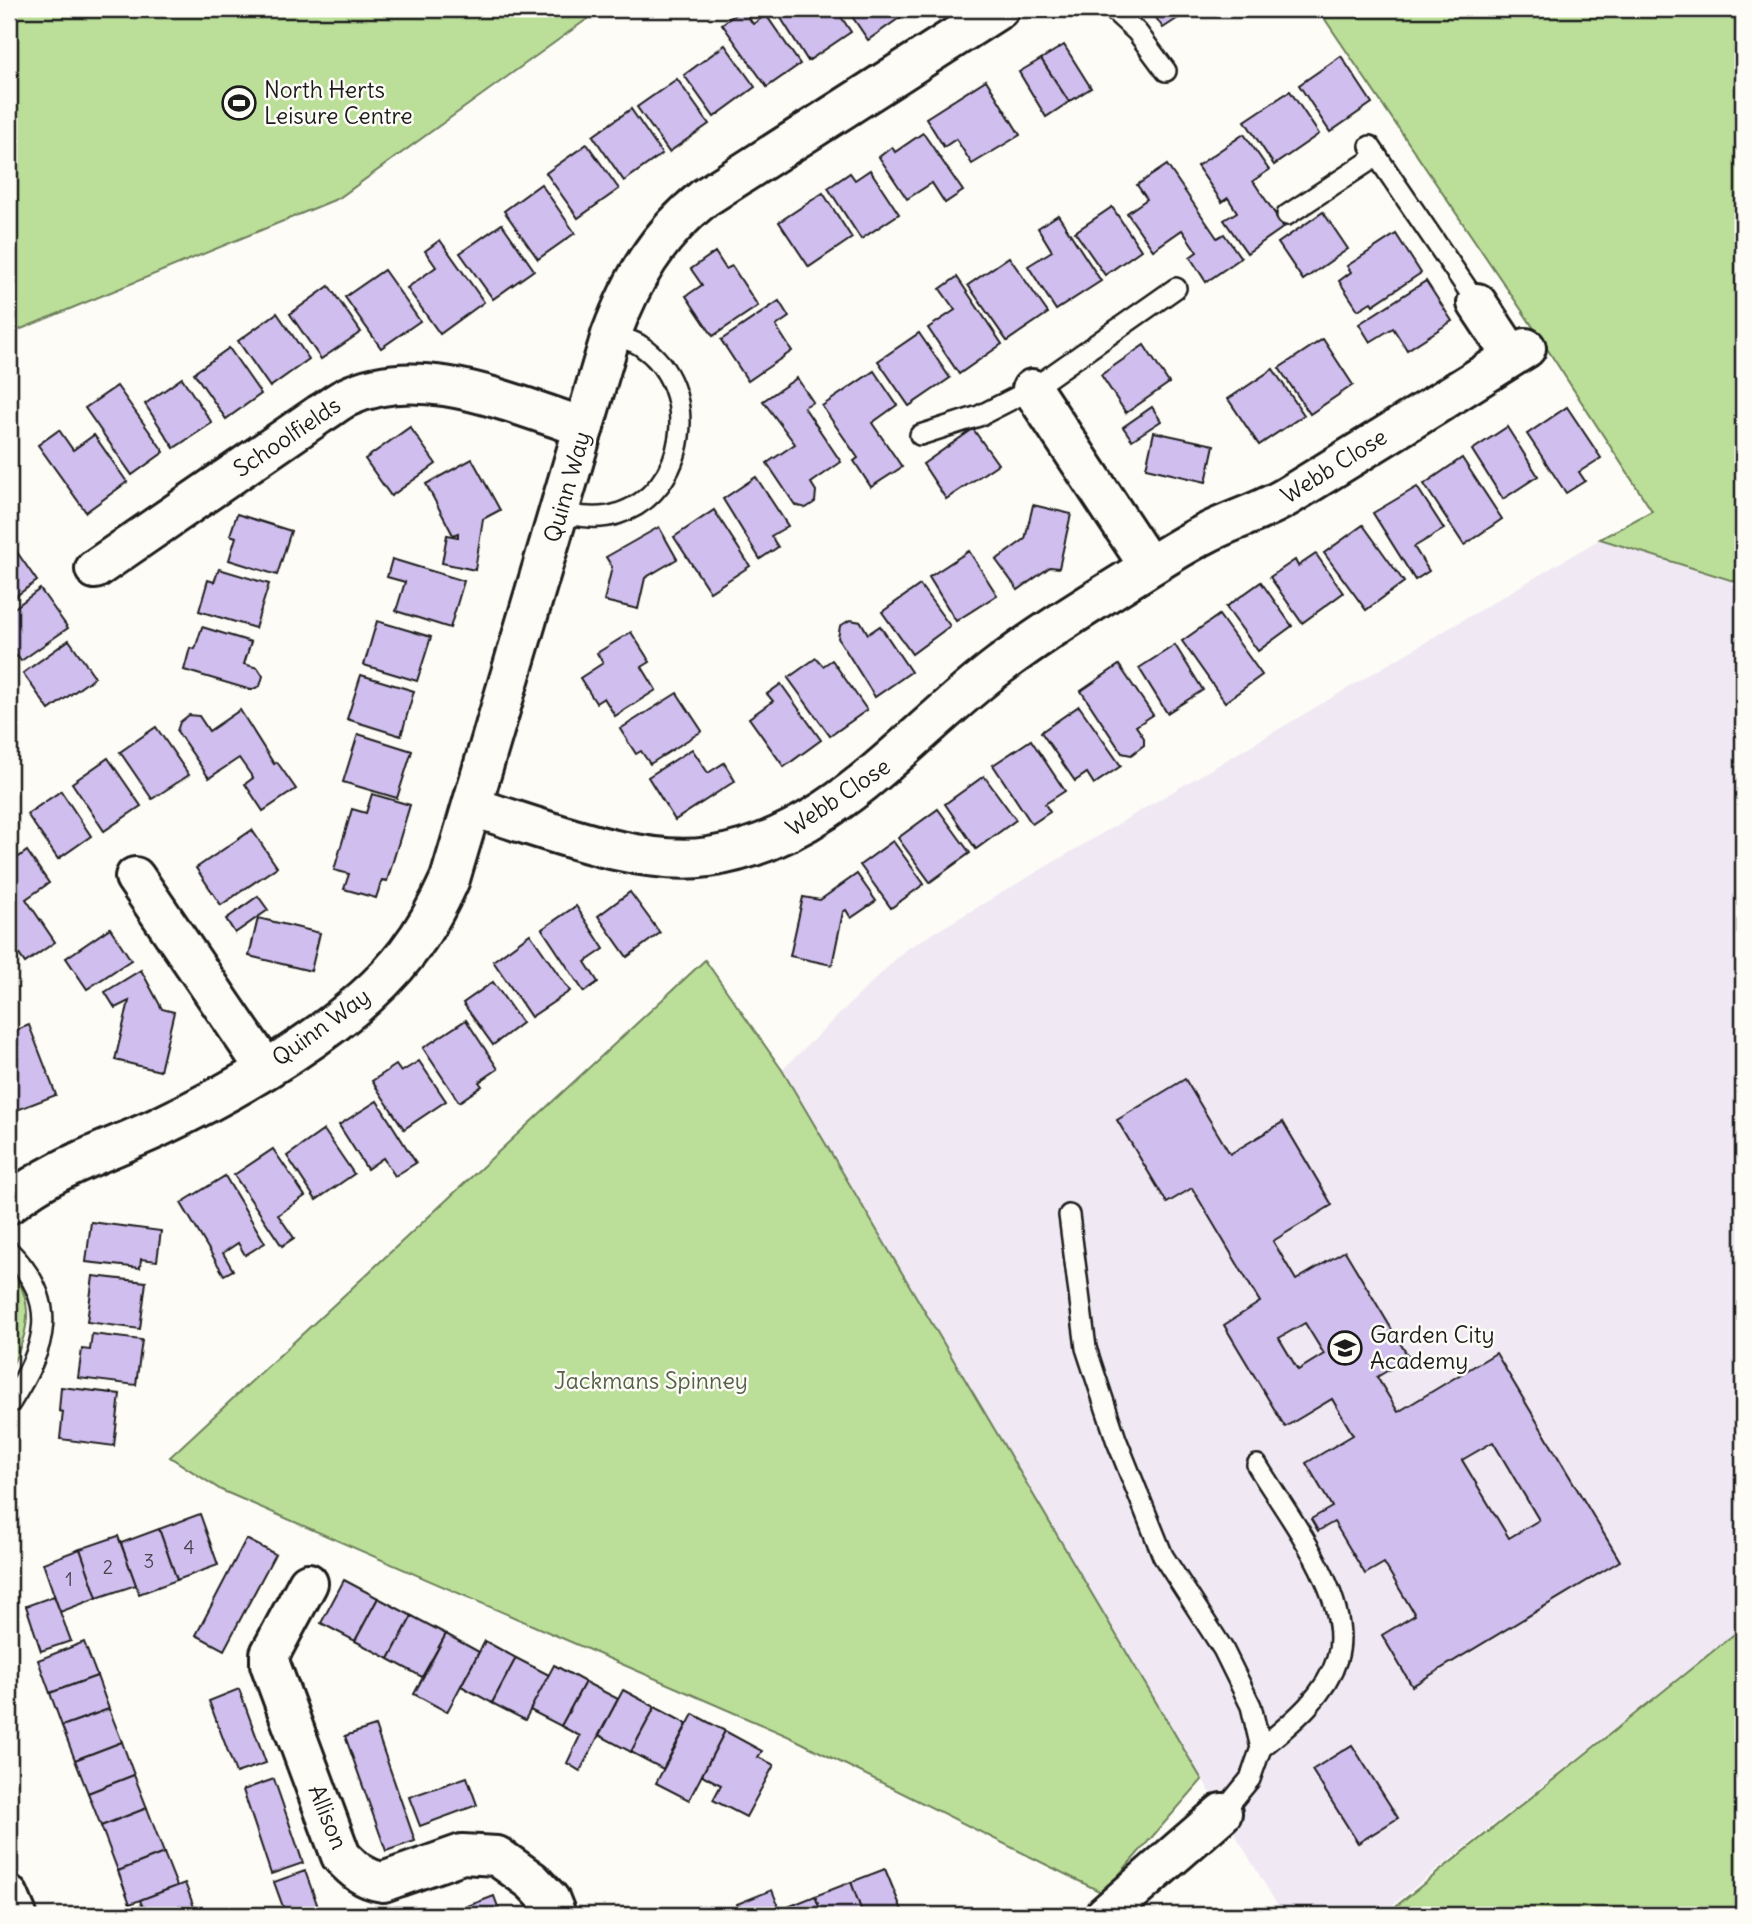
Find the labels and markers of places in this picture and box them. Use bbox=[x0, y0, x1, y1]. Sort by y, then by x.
place label: North Herts Leisure Centre bbox=[264, 75, 413, 130]
sports icon: North Herts Leisure Centre bbox=[220, 84, 258, 122]
place label: Garden City Academy bbox=[1370, 1320, 1495, 1375]
school or university icon: Garden City Academy bbox=[1326, 1329, 1364, 1367]

